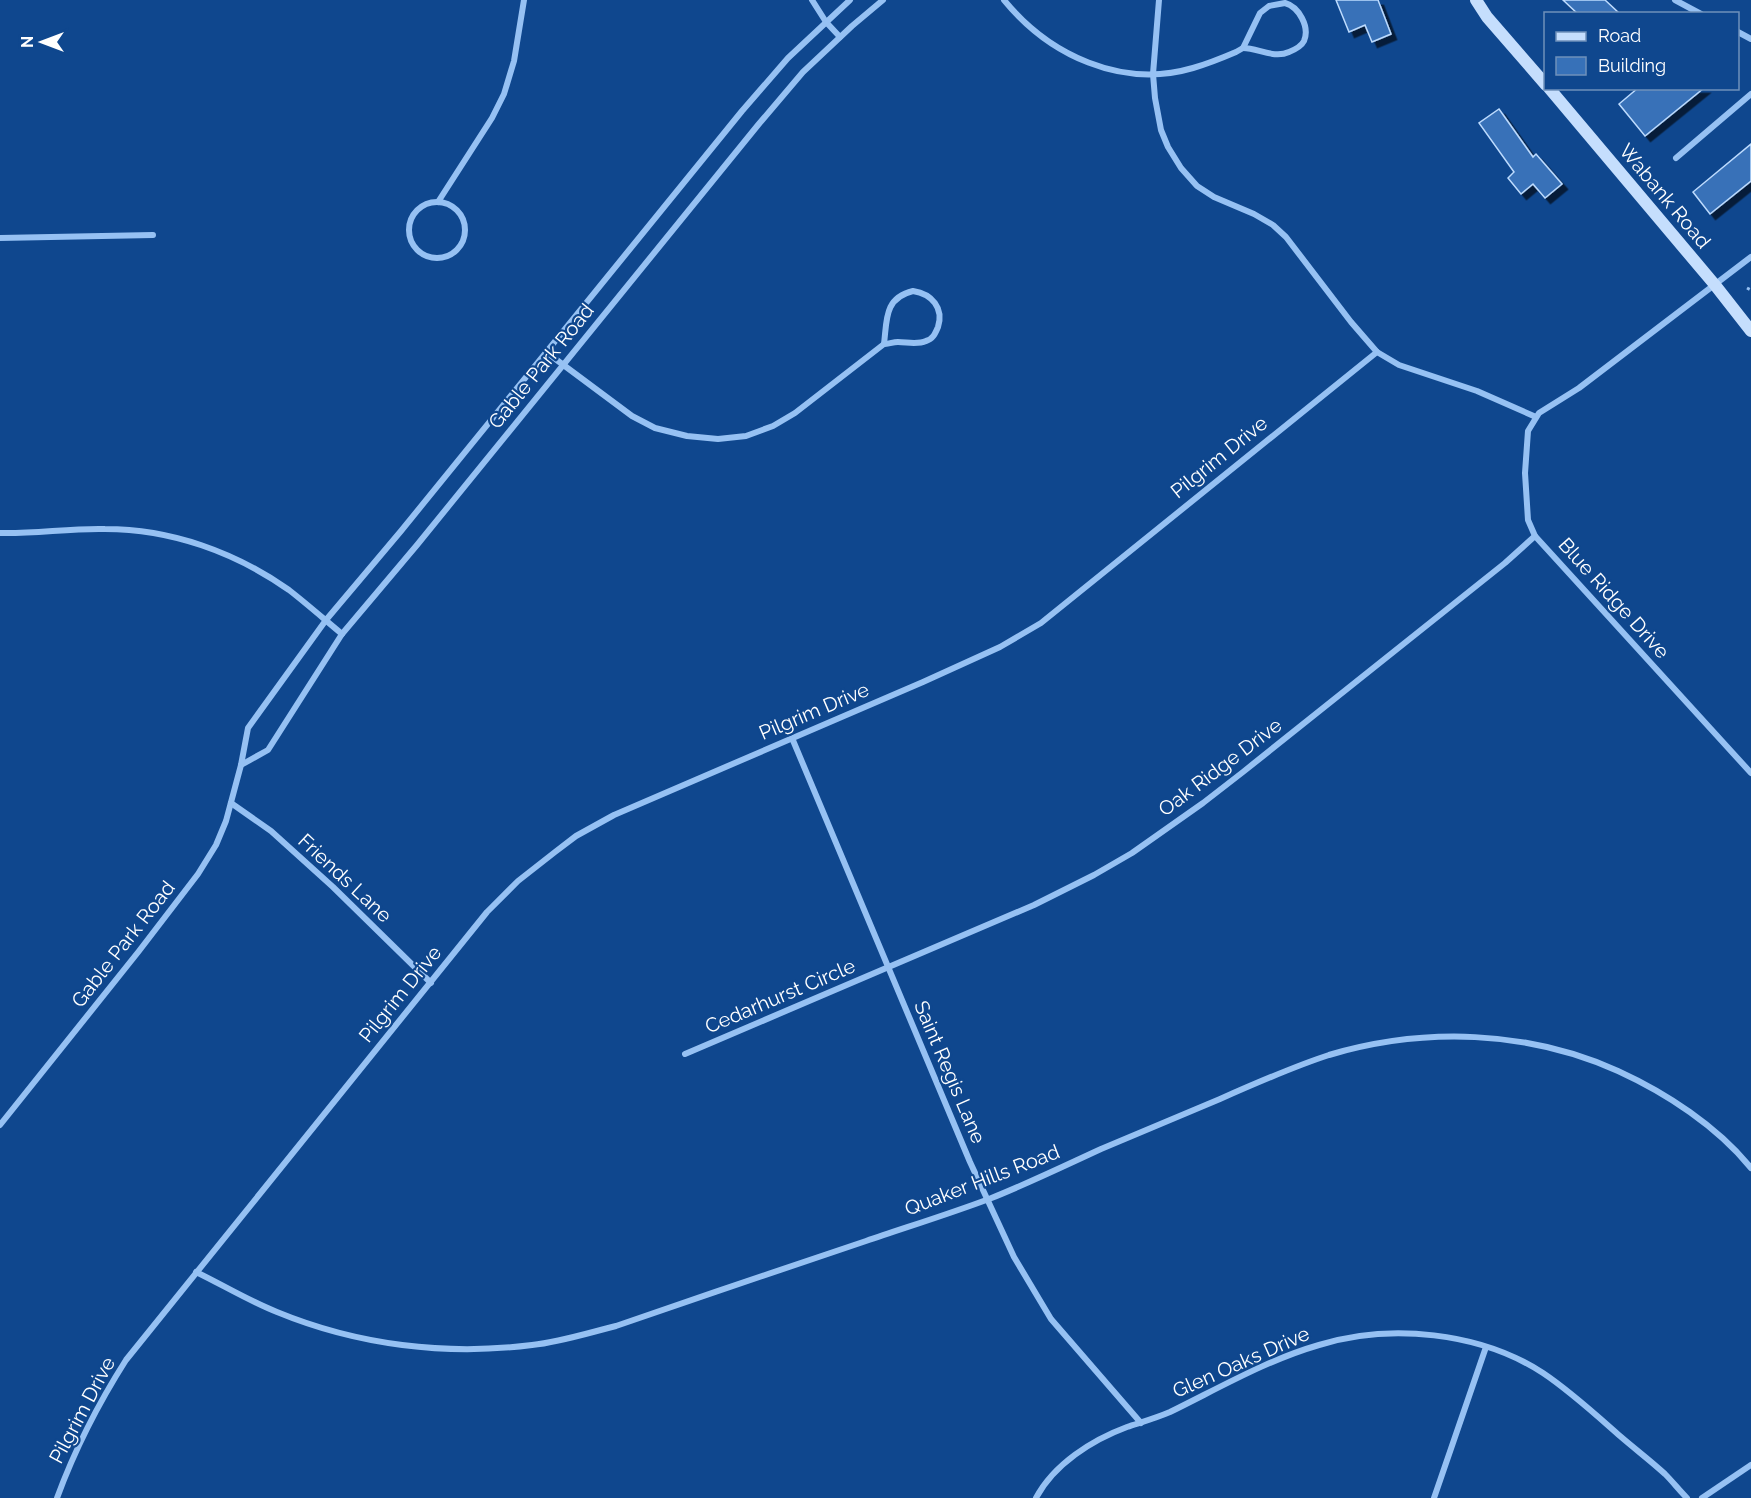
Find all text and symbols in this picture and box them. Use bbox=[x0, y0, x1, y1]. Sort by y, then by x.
north arrow bbox=[12, 12, 72, 72]
legend bbox=[1544, 12, 1739, 90]
text: Road bbox=[1598, 25, 1641, 46]
text: N bbox=[18, 36, 37, 48]
text: Building bbox=[1598, 55, 1666, 76]
street label: Wabank Road bbox=[1614, 139, 1716, 253]
street label: Gable Park Road bbox=[483, 299, 599, 433]
street label: Pilgrim Drive bbox=[1166, 411, 1272, 503]
street label: Blue Ridge Drive bbox=[1554, 533, 1675, 663]
street label: Pilgrim Drive bbox=[755, 677, 873, 745]
street label: Oak Ridge Drive bbox=[1154, 713, 1287, 821]
street label: Friends Lane bbox=[293, 829, 397, 928]
street label: Gable Park Road bbox=[66, 876, 180, 1012]
street label: Pilgrim Drive bbox=[354, 941, 446, 1047]
street label: Cedarhurst Circle bbox=[701, 953, 859, 1038]
street label: Saint Regis Lane bbox=[909, 997, 991, 1147]
street label: Quaker Hills Road bbox=[901, 1139, 1063, 1221]
street label: Glen Oaks Drive bbox=[1169, 1321, 1313, 1403]
street label: Pilgrim Drive bbox=[44, 1352, 120, 1467]

